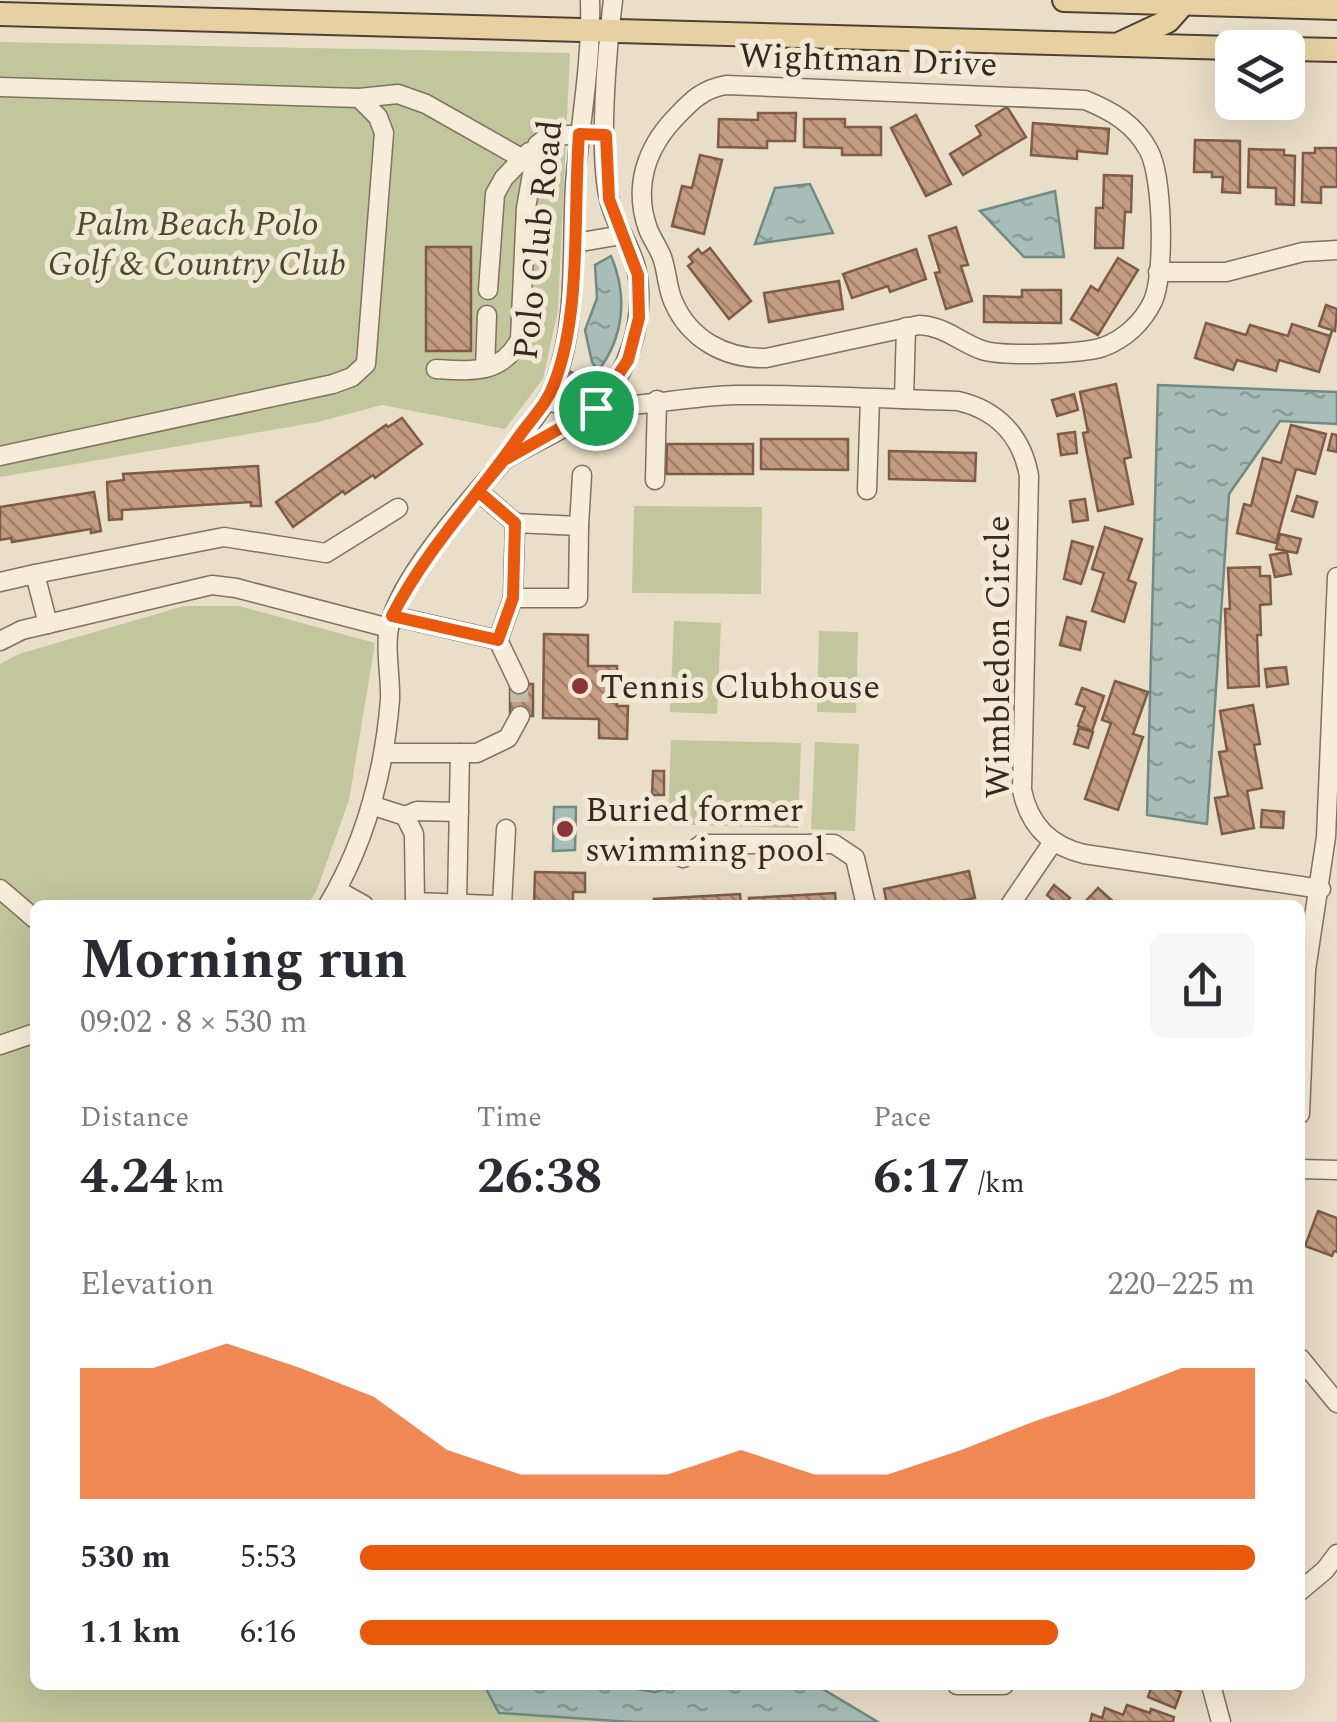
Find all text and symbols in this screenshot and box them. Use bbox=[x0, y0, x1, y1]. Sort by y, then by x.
street label: Wightman Drive bbox=[738, 30, 998, 91]
map controls bbox=[1215, 30, 1305, 120]
button: layers bbox=[1215, 30, 1305, 120]
street label: Polo Club Road bbox=[500, 118, 577, 363]
park label: Palm Beach Polo Golf & Country Club bbox=[48, 198, 346, 291]
pin bbox=[554, 366, 639, 451]
icon: arrive bbox=[569, 381, 624, 436]
street label: Wimbledon Circle bbox=[972, 515, 1025, 799]
place label: Tennis Clubhouse bbox=[600, 661, 880, 714]
marker: Tennis Clubhouse bbox=[569, 675, 591, 697]
place label: Buried former swimming pool bbox=[585, 784, 825, 877]
marker: Buried former swimming pool bbox=[554, 818, 576, 840]
text: Morning run bbox=[80, 919, 408, 1002]
button: share bbox=[1150, 933, 1255, 1038]
text: 09:02 · 8 × 530 m bbox=[80, 998, 308, 1047]
text: Distance bbox=[80, 1096, 189, 1139]
text: Time bbox=[477, 1096, 542, 1139]
text: Pace bbox=[873, 1096, 931, 1139]
text: 4.24 bbox=[80, 1139, 178, 1215]
text: 26:38 bbox=[477, 1139, 602, 1215]
text: 6:17 bbox=[873, 1139, 971, 1215]
text: km bbox=[178, 1162, 224, 1205]
text: /km bbox=[971, 1162, 1025, 1205]
text: Elevation bbox=[80, 1260, 214, 1309]
text: 220–225 m bbox=[1107, 1260, 1255, 1309]
text: 530 m bbox=[80, 1533, 171, 1582]
text: 5:53 bbox=[240, 1533, 296, 1582]
text: 1.1 km bbox=[80, 1608, 181, 1657]
text: 6:16 bbox=[240, 1608, 296, 1657]

